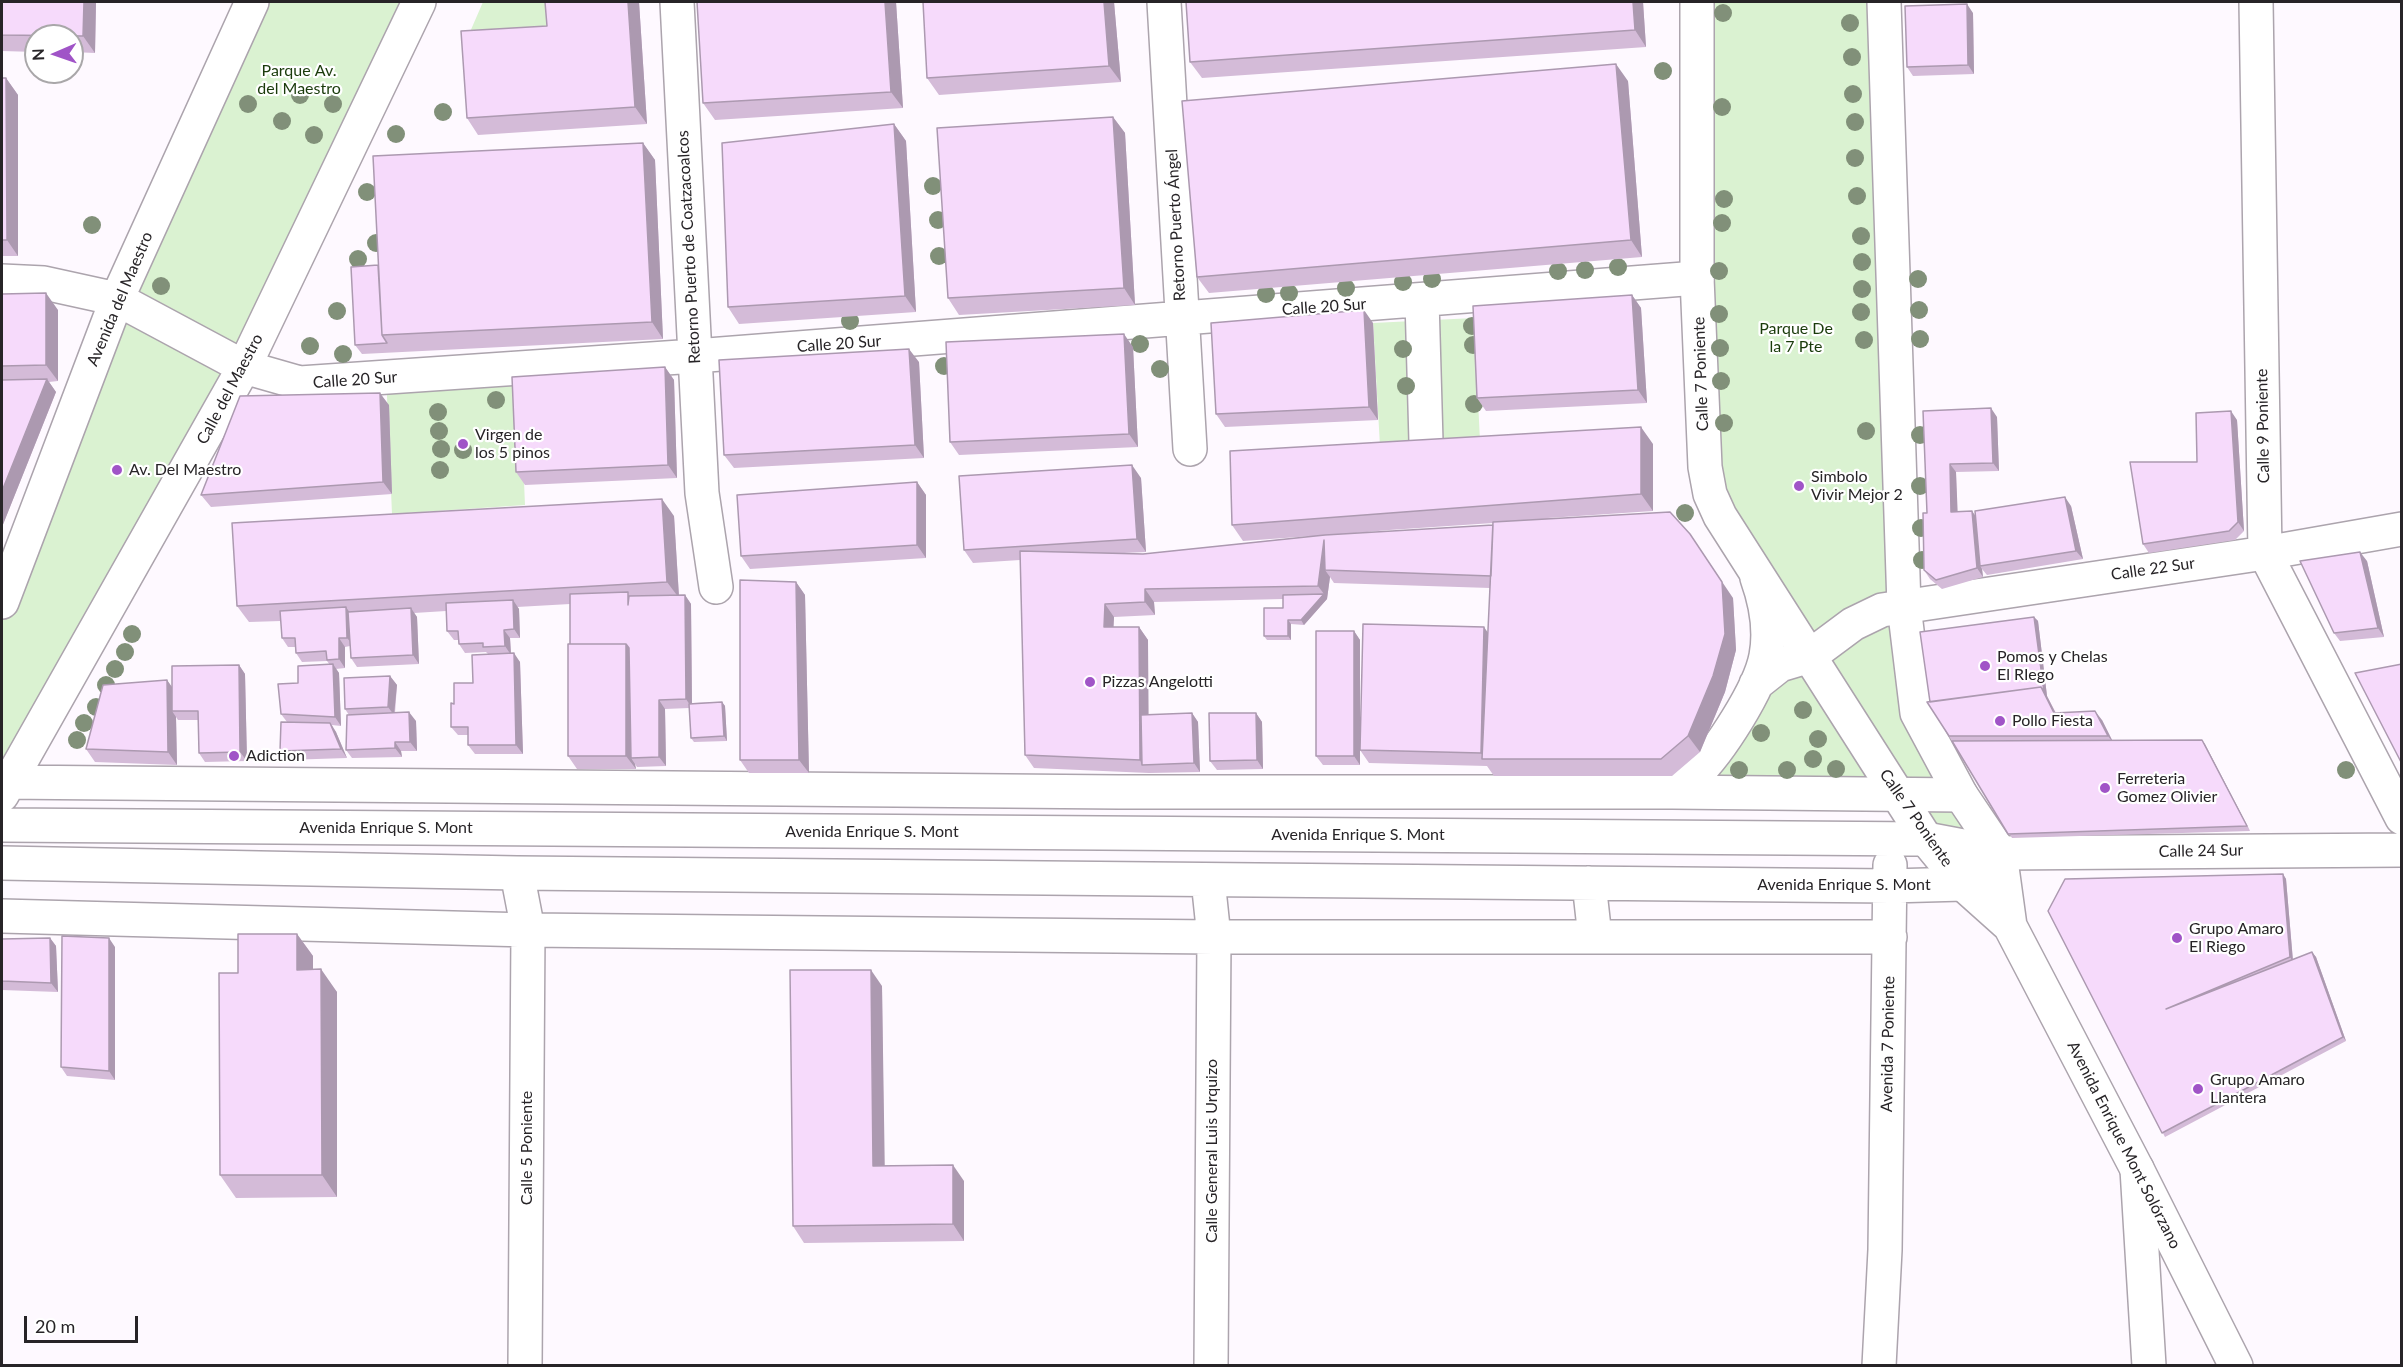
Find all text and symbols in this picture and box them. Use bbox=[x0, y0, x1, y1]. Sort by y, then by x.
north arrow bbox=[24, 24, 84, 84]
text: N bbox=[28, 48, 47, 61]
park label: Parque Av. del Maestro bbox=[257, 61, 341, 99]
street label: Retorno Puerto de Coatzacoalcos bbox=[673, 130, 705, 364]
street label: Retorno Puerto Ángel bbox=[1162, 148, 1190, 302]
street label: Avenida del Maestro bbox=[83, 229, 157, 369]
street label: Calle 20 Sur bbox=[1281, 294, 1367, 320]
street label: Calle 7 Poniente bbox=[1689, 316, 1713, 432]
park label: Parque De la 7 Pte bbox=[1759, 319, 1833, 357]
street label: Calle del Maestro bbox=[193, 331, 267, 447]
street label: Calle 20 Sur bbox=[796, 331, 882, 357]
street label: Calle 20 Sur bbox=[312, 367, 398, 393]
street label: Calle 9 Poniente bbox=[2252, 369, 2274, 483]
place label: Virgen de los 5 pinos bbox=[475, 425, 550, 463]
marker: Virgen de los 5 pinos bbox=[456, 437, 470, 451]
place label: Av. Del Maestro bbox=[129, 460, 241, 480]
marker: Av. Del Maestro bbox=[110, 463, 124, 477]
place label: Simbolo Vivir Mejor 2 bbox=[1811, 467, 1903, 505]
marker: Simbolo Vivir Mejor 2 bbox=[1792, 479, 1806, 493]
street label: Calle 22 Sur bbox=[2110, 554, 2196, 584]
place label: Pomos y Chelas El RIego bbox=[1997, 647, 2108, 685]
marker: Pomos y Chelas El RIego bbox=[1978, 659, 1992, 673]
place label: Pizzas Angelotti bbox=[1102, 672, 1213, 692]
marker: Pizzas Angelotti bbox=[1083, 675, 1097, 689]
place label: Pollo Fiesta bbox=[2012, 711, 2093, 731]
marker: Pollo Fiesta bbox=[1993, 714, 2007, 728]
place label: Adiction bbox=[246, 746, 305, 766]
marker: Adiction bbox=[227, 749, 241, 763]
street label: Calle 7 Poniente bbox=[1875, 766, 1957, 870]
place label: Ferreteria Gomez Olivier bbox=[2117, 769, 2217, 807]
marker: Ferreteria Gomez Olivier bbox=[2098, 781, 2112, 795]
street label: Avenida Enrique S. Mont bbox=[299, 818, 473, 838]
street label: Avenida Enrique S. Mont bbox=[785, 822, 959, 842]
street label: Avenida Enrique S. Mont bbox=[1271, 825, 1445, 845]
street label: Calle 24 Sur bbox=[2159, 841, 2243, 861]
street label: Avenida Enrique S. Mont bbox=[1757, 875, 1931, 895]
place label: Grupo Amaro El Riego bbox=[2189, 919, 2284, 957]
marker: Grupo Amaro El Riego bbox=[2170, 931, 2184, 945]
street label: Avenida 7 Poniente bbox=[1877, 976, 1899, 1112]
street label: Avenida Enrique Mont Solórzano bbox=[2063, 1038, 2185, 1252]
street label: Calle General Luis Urquizo bbox=[1202, 1059, 1222, 1243]
place label: Grupo Amaro Llantera bbox=[2210, 1070, 2305, 1108]
marker: Grupo Amaro Llantera bbox=[2191, 1082, 2205, 1096]
street label: Calle 5 Poniente bbox=[517, 1091, 537, 1205]
scale bar bbox=[27, 1304, 141, 1342]
text: 20 m bbox=[35, 1315, 75, 1337]

